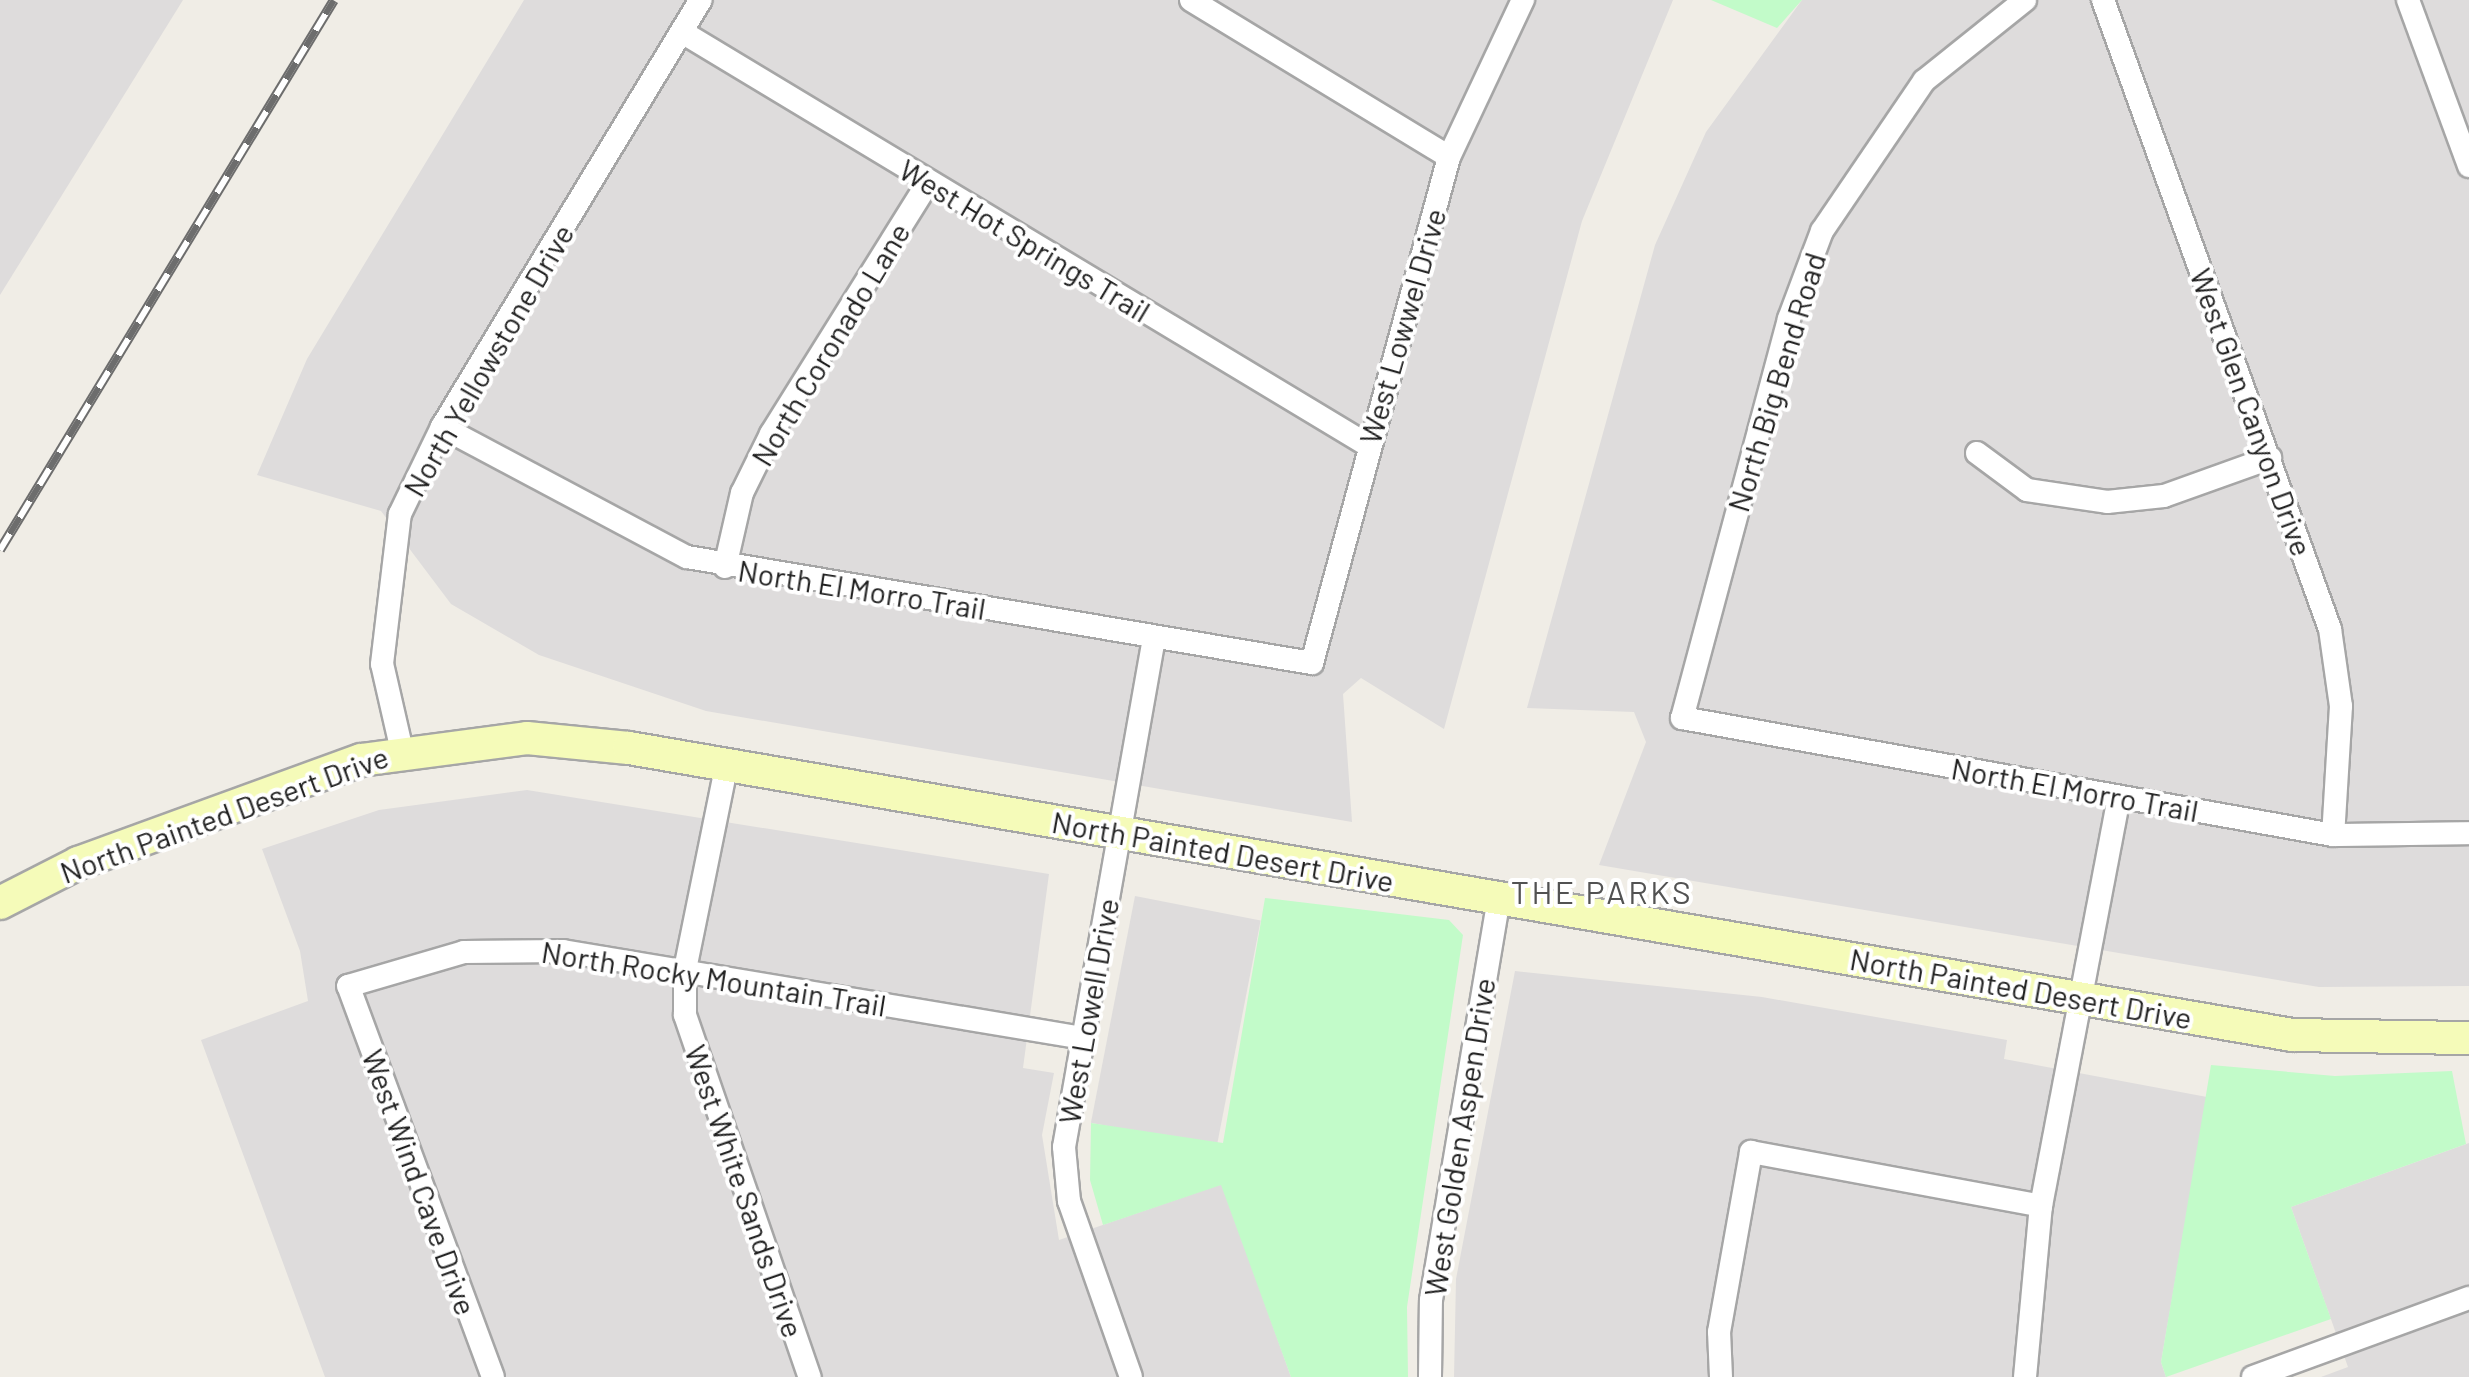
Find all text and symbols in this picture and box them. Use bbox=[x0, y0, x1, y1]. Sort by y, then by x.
street label: West Hot Springs Trail bbox=[893, 151, 1157, 329]
street label: West Lowwel Drive bbox=[1351, 204, 1453, 448]
street label: North Coronado Lane bbox=[743, 216, 917, 472]
street label: North Yellowstone Drive bbox=[395, 217, 581, 503]
street label: North Big Bend Road bbox=[1719, 248, 1833, 516]
street label: West Glen Canyon Drive bbox=[2183, 263, 2321, 561]
street label: North El Morro Trail bbox=[736, 552, 988, 626]
street label: North Painted Desert Drive bbox=[55, 738, 393, 890]
street label: North El Morro Trail bbox=[1949, 750, 2201, 828]
street label: North Painted Desert Drive bbox=[1049, 803, 1397, 899]
district label: THE PARKS bbox=[1511, 872, 1693, 910]
street label: West Lowell Drive bbox=[1050, 895, 1126, 1127]
street label: North Rocky Mountain Trail bbox=[539, 933, 889, 1023]
street label: North Painted Desert Drive bbox=[1847, 940, 2195, 1036]
street label: West Golden Aspen Drive bbox=[1416, 975, 1502, 1299]
street label: West White Sands Drive bbox=[678, 1040, 812, 1342]
street label: West Wind Cave Drive bbox=[355, 1044, 485, 1320]

